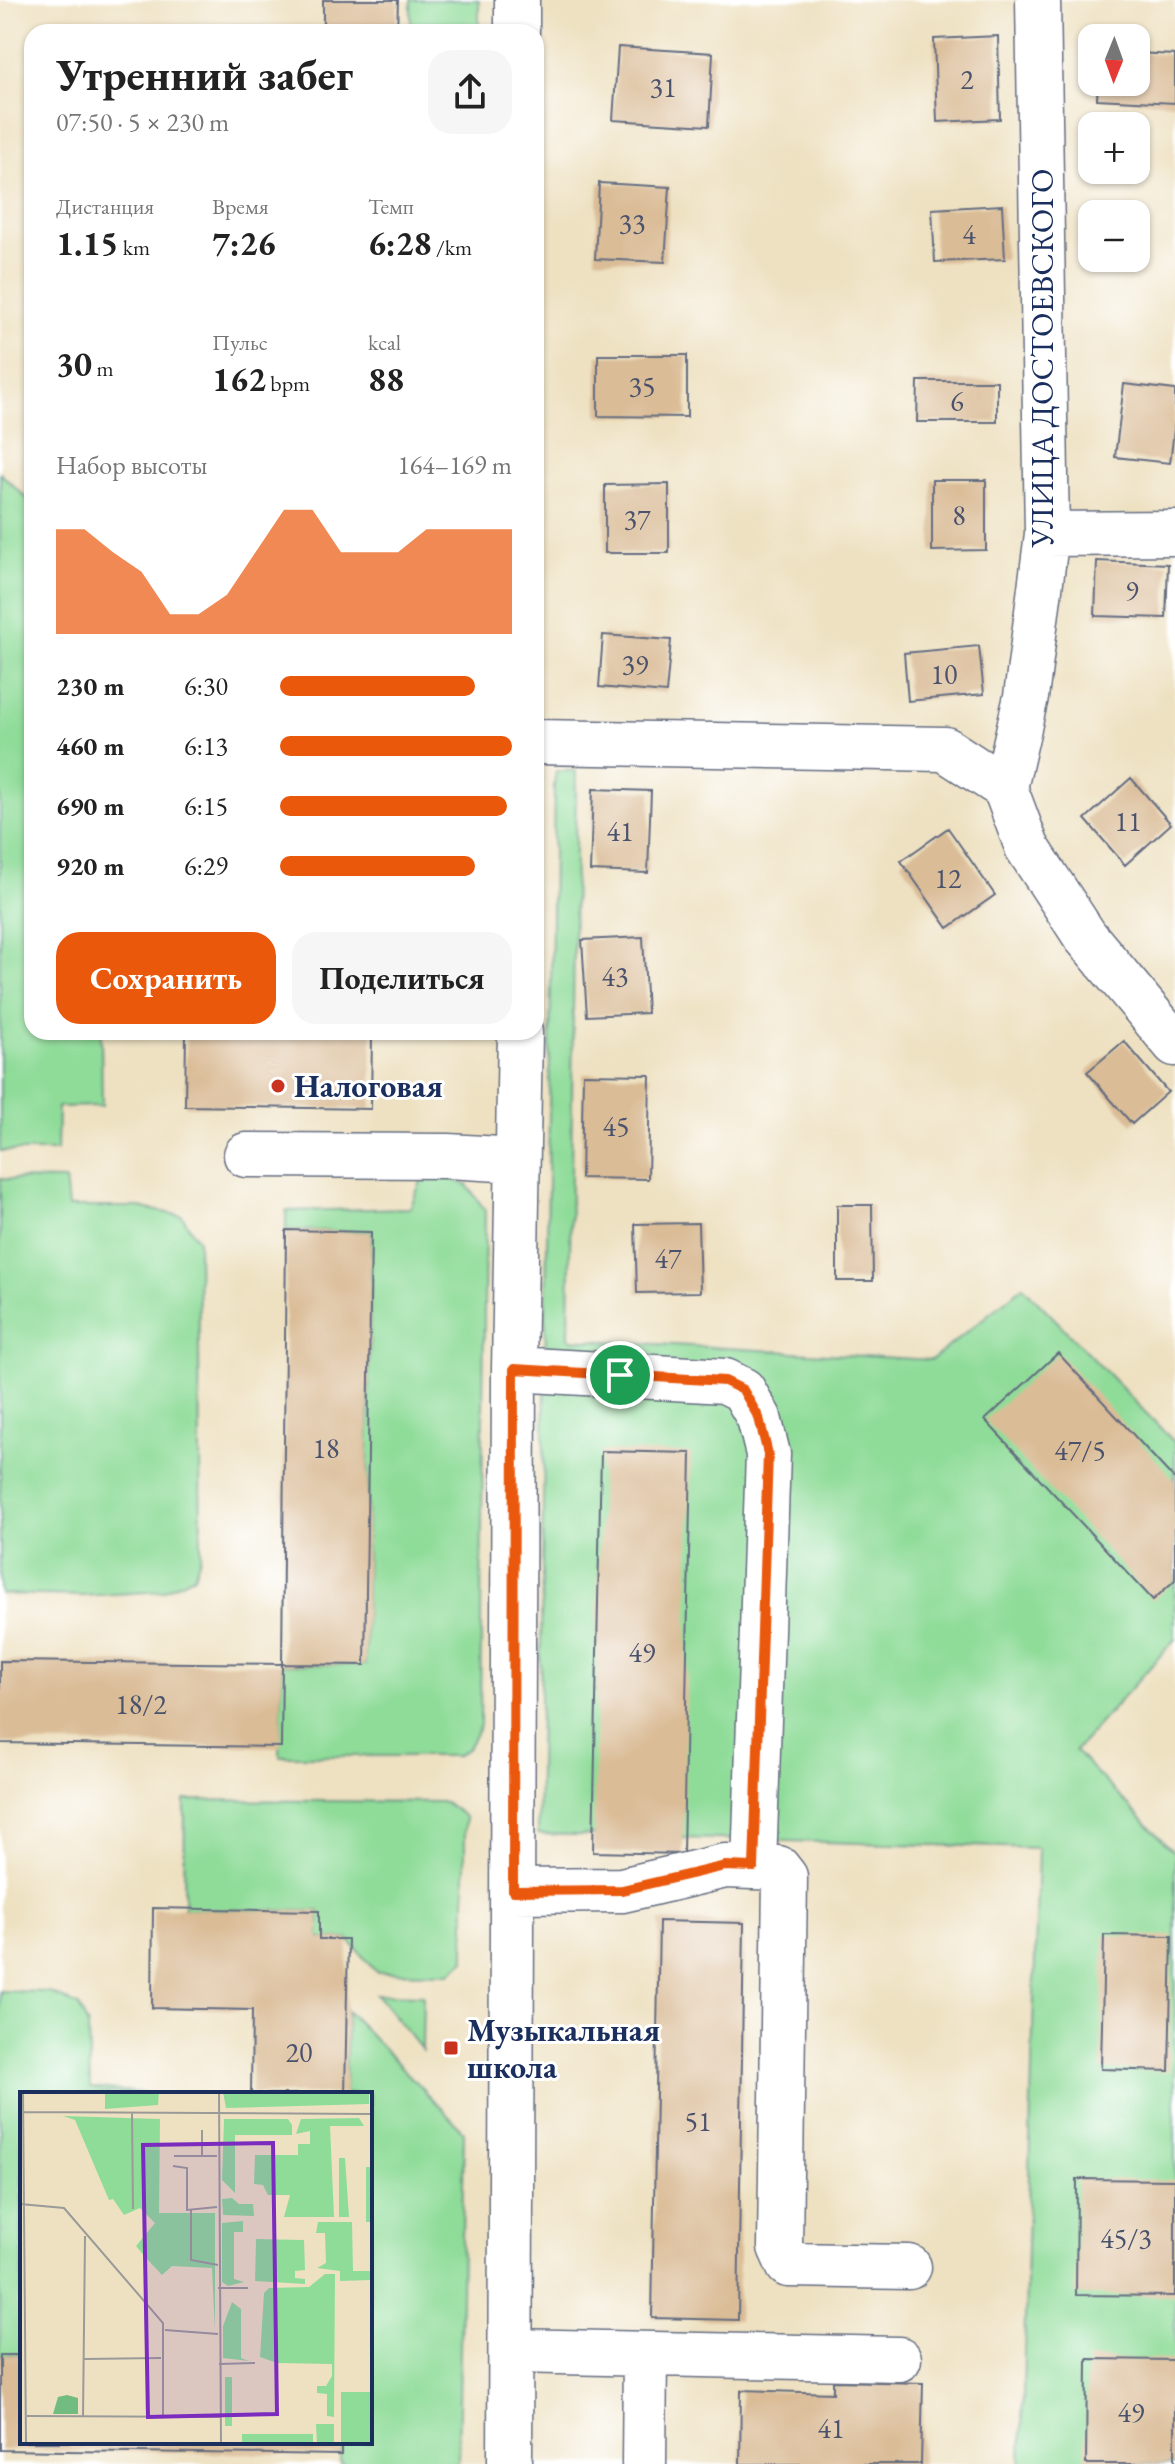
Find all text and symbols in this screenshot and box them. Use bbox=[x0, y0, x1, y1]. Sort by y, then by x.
north arrow bbox=[1078, 24, 1150, 96]
map controls bbox=[1078, 24, 1150, 272]
text: Утренний забег bbox=[56, 46, 353, 103]
button: share bbox=[428, 50, 512, 134]
house number: 2 bbox=[960, 61, 974, 97]
house number: 31 bbox=[650, 69, 676, 105]
text: 07:50 · 5 × 230 m bbox=[56, 105, 229, 139]
button: + bbox=[1078, 112, 1150, 184]
street label: УЛИЦА ДОСТОЕВСКОГО bbox=[1021, 169, 1063, 548]
text: Дистанция bbox=[56, 192, 154, 221]
text: Время bbox=[212, 192, 269, 221]
text: Темп bbox=[368, 192, 414, 221]
button: − bbox=[1078, 200, 1150, 272]
house number: 33 bbox=[619, 205, 645, 241]
house number: 4 bbox=[962, 216, 976, 252]
text: 1.15 bbox=[56, 221, 118, 265]
text: 7:26 bbox=[212, 221, 276, 265]
text: 6:28 bbox=[368, 221, 432, 265]
text: km bbox=[118, 233, 150, 262]
text: /km bbox=[432, 233, 472, 262]
text: Пульс bbox=[212, 328, 268, 357]
text: kcal bbox=[368, 328, 401, 357]
text: 30 bbox=[56, 342, 92, 386]
text: m bbox=[92, 354, 114, 383]
text: 162 bbox=[212, 357, 266, 401]
text: 88 bbox=[368, 357, 404, 401]
house number: 35 bbox=[629, 368, 655, 404]
text: bpm bbox=[266, 369, 310, 398]
house number: 6 bbox=[950, 383, 964, 419]
text: Набор высоты bbox=[56, 448, 207, 482]
text: 164–169 m bbox=[397, 448, 512, 482]
house number: 8 bbox=[952, 497, 966, 533]
house number: 37 bbox=[624, 501, 651, 537]
house number: 9 bbox=[1125, 572, 1139, 608]
house number: 39 bbox=[622, 646, 648, 682]
house number: 10 bbox=[931, 656, 957, 692]
text: 230 m bbox=[56, 669, 124, 703]
text: 6:30 bbox=[184, 669, 228, 703]
text: 460 m bbox=[56, 729, 124, 763]
text: 6:13 bbox=[184, 729, 228, 763]
text: 690 m bbox=[56, 789, 124, 823]
text: 6:15 bbox=[184, 789, 228, 823]
house number: 11 bbox=[1115, 803, 1141, 839]
house number: 41 bbox=[607, 813, 633, 849]
text: 920 m bbox=[56, 849, 124, 883]
text: 6:29 bbox=[184, 849, 228, 883]
house number: 12 bbox=[935, 860, 962, 896]
button: Сохранить bbox=[56, 932, 276, 1024]
button: Поделиться bbox=[292, 932, 512, 1024]
house number: 43 bbox=[602, 958, 628, 994]
place label: Налоговая bbox=[294, 1065, 443, 1107]
marker: Налоговая bbox=[269, 1077, 287, 1095]
house number: 45 bbox=[603, 1108, 629, 1144]
house number: 47 bbox=[655, 1240, 682, 1276]
pin bbox=[586, 1341, 654, 1409]
icon: arrive bbox=[598, 1353, 642, 1397]
house number: 18 bbox=[313, 1430, 339, 1466]
house number: 47/5 bbox=[1054, 1432, 1106, 1468]
house number: 49 bbox=[629, 1634, 655, 1670]
house number: 18/2 bbox=[115, 1686, 167, 1722]
place label: Музыкальная школа bbox=[467, 2009, 660, 2088]
house number: 20 bbox=[286, 2034, 312, 2070]
marker: Музыкальная школа bbox=[442, 2039, 460, 2057]
inset map bbox=[20, 2092, 372, 2444]
house number: 51 bbox=[685, 2103, 711, 2139]
house number: 45/3 bbox=[1100, 2220, 1152, 2256]
house number: 49 bbox=[1118, 2394, 1144, 2430]
house number: 41 bbox=[818, 2410, 844, 2446]

